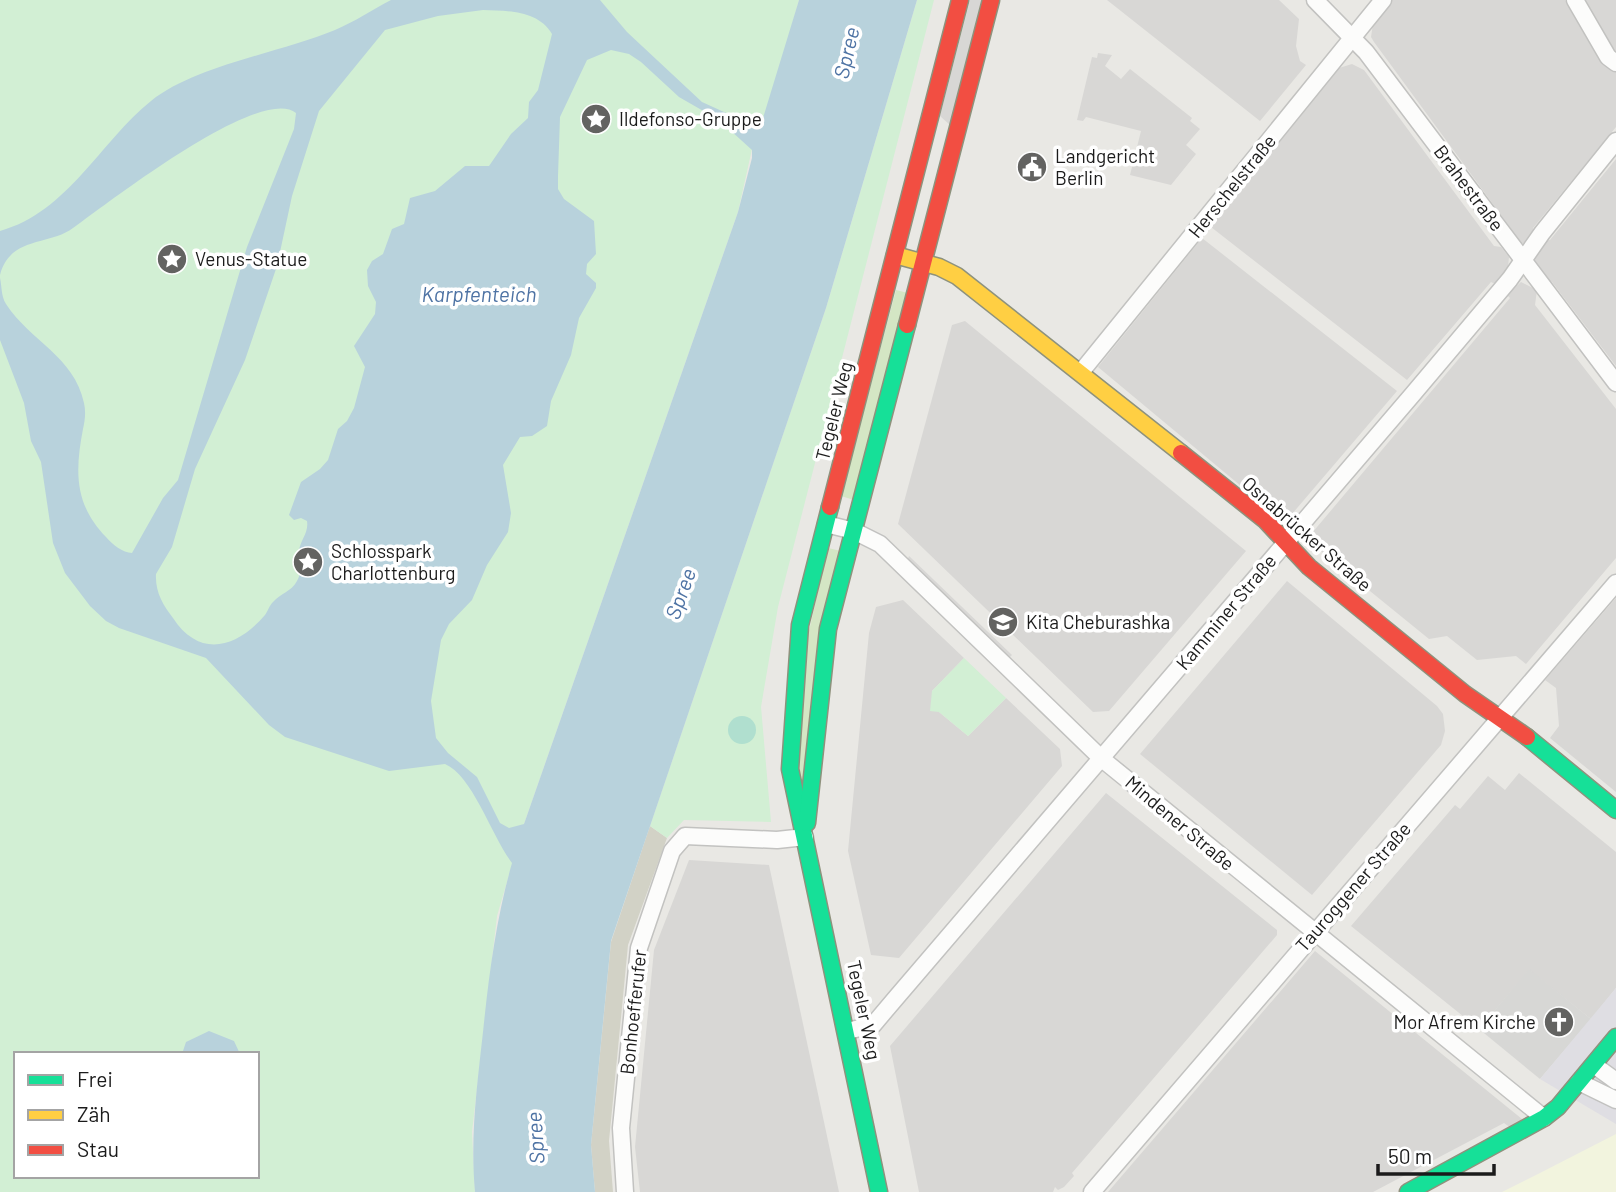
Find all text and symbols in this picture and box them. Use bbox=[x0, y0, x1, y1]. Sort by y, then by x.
water label: Spree bbox=[827, 24, 864, 81]
place icon: Ildefonso-Gruppe bbox=[579, 102, 613, 136]
place label: Ildefonso-Gruppe bbox=[619, 107, 762, 130]
street label: Herschelstraße bbox=[1183, 129, 1280, 242]
street label: Brahestraße bbox=[1430, 140, 1509, 235]
place label: Landgericht Berlin bbox=[1055, 144, 1155, 189]
public building icon: Landgericht Berlin bbox=[1015, 150, 1049, 184]
place icon: Venus-Statue bbox=[155, 242, 189, 276]
place label: Venus-Statue bbox=[195, 247, 307, 270]
water label: Karpfenteich bbox=[422, 281, 536, 306]
street label: Tegeler Weg bbox=[810, 359, 857, 463]
street label: Osnabrücker Straße bbox=[1238, 471, 1377, 596]
place label: Schlosspark Charlottenburg bbox=[331, 539, 455, 584]
place icon: Schlosspark Charlottenburg bbox=[291, 545, 325, 579]
street label: Kamminer Straße bbox=[1171, 549, 1281, 674]
water label: Spree bbox=[659, 565, 700, 622]
school or university icon: Kita Cheburashka bbox=[986, 605, 1020, 639]
place label: Kita Cheburashka bbox=[1026, 610, 1170, 633]
street label: Mindener Straße bbox=[1121, 770, 1240, 875]
street label: Tauroggener Straße bbox=[1290, 817, 1415, 956]
street label: Bonhoefferufer bbox=[614, 948, 651, 1076]
street label: Tegeler Weg bbox=[843, 958, 886, 1062]
church icon: Mor Afrem Kirche bbox=[1542, 1005, 1576, 1039]
place label: Mor Afrem Kirche bbox=[1393, 1010, 1536, 1033]
legend bbox=[14, 1052, 259, 1178]
text: Frei bbox=[77, 1066, 113, 1091]
text: Zäh bbox=[77, 1101, 111, 1126]
water label: Spree bbox=[520, 1111, 549, 1165]
scale bar bbox=[1378, 1132, 1494, 1176]
text: Stau bbox=[77, 1136, 119, 1161]
text: 50 m bbox=[1388, 1143, 1432, 1168]

